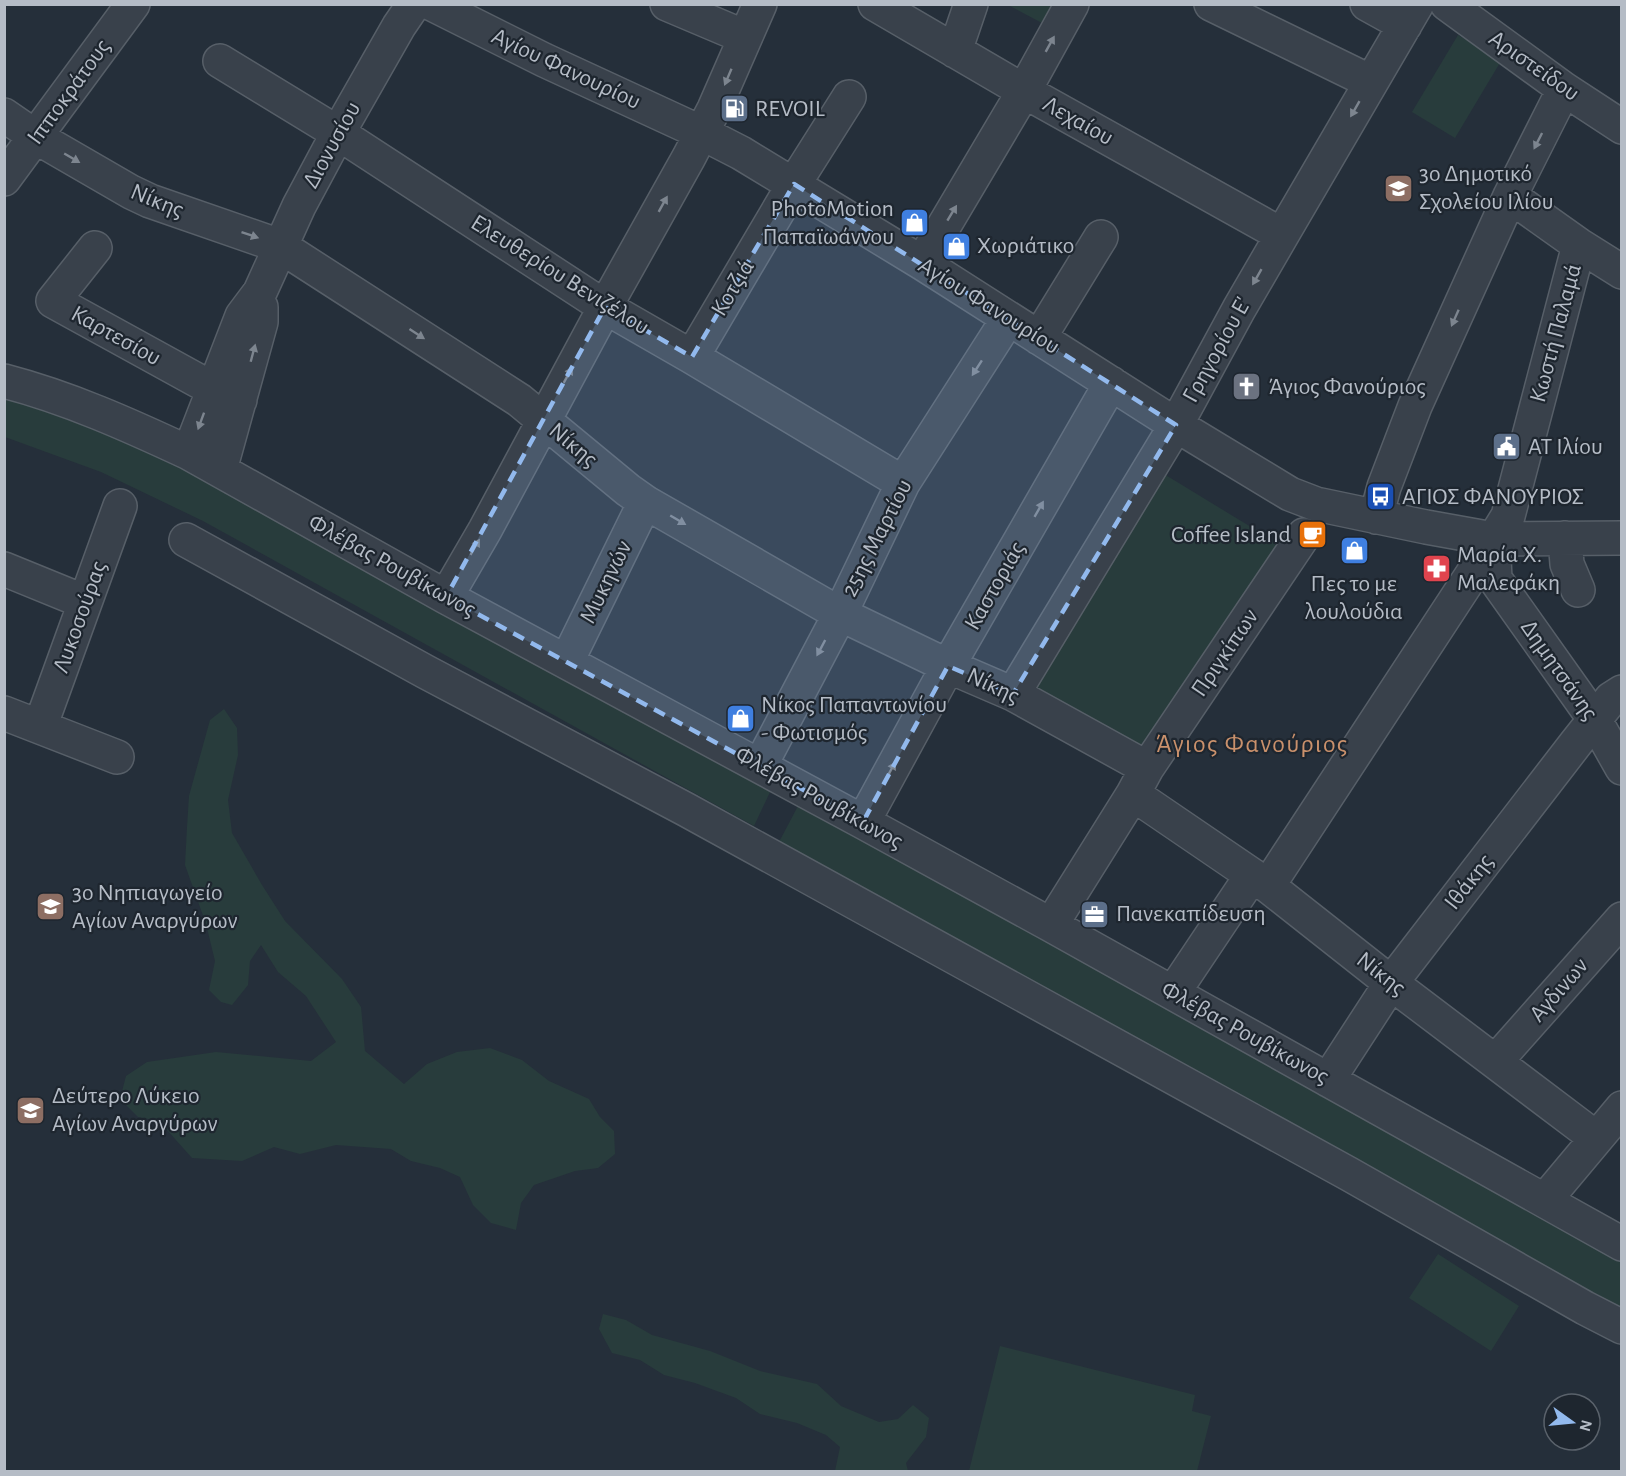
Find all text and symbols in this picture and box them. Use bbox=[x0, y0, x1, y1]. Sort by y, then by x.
street label: Αγίου Φανουρίου bbox=[488, 24, 644, 114]
street label: Αριστείδου bbox=[1484, 26, 1584, 106]
street label: Ιπποκράτους bbox=[23, 35, 115, 149]
one-way arrow bbox=[1045, 35, 1055, 52]
one-way arrow bbox=[723, 69, 733, 87]
street label: Λεχαίου bbox=[1039, 92, 1117, 150]
fuel station icon: REVOIL bbox=[718, 93, 750, 125]
place label: REVOIL bbox=[755, 97, 825, 121]
street label: Διονυσίου bbox=[299, 98, 365, 192]
one-way arrow bbox=[1350, 101, 1361, 117]
one-way arrow bbox=[1533, 133, 1543, 150]
one-way arrow bbox=[64, 152, 80, 163]
place label: 3ο Δημοτικό Σχολείου Ιλίου bbox=[1419, 162, 1554, 214]
school or university icon: 3ο Δημοτικό Σχολείου Ιλίου bbox=[1382, 172, 1414, 204]
street label: Νίκης bbox=[127, 180, 187, 222]
one-way arrow bbox=[658, 196, 668, 213]
place label: PhotoMotion Παπαϊωάννου bbox=[763, 197, 894, 249]
one-way arrow bbox=[946, 205, 957, 221]
shop icon: PhotoMotion Παπαϊωάννου bbox=[899, 207, 931, 239]
street label: Ελευθερίου Βενιζέλου bbox=[467, 210, 653, 340]
shop icon: Χωριάτικο bbox=[940, 230, 972, 262]
one-way arrow bbox=[241, 231, 259, 241]
place label: Χωριάτικο bbox=[977, 234, 1074, 258]
street label: Αγίου Φανουρίου bbox=[914, 253, 1064, 359]
street label: Κοτζιά bbox=[707, 256, 759, 320]
street label: Κωστή Παλαμά bbox=[1526, 261, 1586, 405]
one-way arrow bbox=[1252, 269, 1262, 286]
street label: Γρηγορίου Ε' bbox=[1178, 293, 1256, 407]
street label: Καρτεσίου bbox=[67, 302, 165, 370]
one-way arrow bbox=[1450, 309, 1460, 327]
one-way arrow bbox=[409, 328, 425, 339]
one-way arrow bbox=[248, 344, 258, 362]
one-way arrow bbox=[971, 360, 982, 376]
one-way arrow bbox=[563, 366, 573, 383]
church icon: Άγιος Φανούριος bbox=[1231, 371, 1263, 403]
place label: Άγιος Φανούριος bbox=[1268, 375, 1426, 399]
one-way arrow bbox=[196, 412, 206, 430]
street label: Νίκης bbox=[544, 418, 602, 472]
public building icon: ΑΤ Ιλίου bbox=[1491, 431, 1523, 463]
place label: ΑΤ Ιλίου bbox=[1528, 435, 1603, 459]
street label: 25ης Μαρτίου bbox=[837, 475, 917, 601]
bus stop icon: ΑΓΙΟΣ ΦΑΝΟΥΡΙΟΣ bbox=[1365, 481, 1397, 513]
place label: ΑΓΙΟΣ ΦΑΝΟΥΡΙΟΣ bbox=[1402, 485, 1584, 509]
one-way arrow bbox=[1034, 500, 1044, 517]
street label: Φλέβας Ρουβίκωνος bbox=[304, 510, 480, 622]
one-way arrow bbox=[670, 515, 687, 525]
cafe icon: Coffee Island bbox=[1296, 519, 1328, 551]
place label: Coffee Island bbox=[1171, 523, 1291, 547]
shop icon: Πες το με λουλούδια bbox=[1338, 535, 1370, 567]
street label: Μυκηνών bbox=[576, 537, 636, 627]
one-way arrow bbox=[470, 538, 480, 555]
street label: Καστοριάς bbox=[960, 538, 1030, 634]
place label: Μαρία Χ. Μαλεφάκη bbox=[1457, 543, 1560, 595]
pharmacy icon: Μαρία Χ. Μαλεφάκη bbox=[1420, 553, 1452, 585]
street label: Λυκοσούρας bbox=[49, 558, 111, 676]
place label: Πες το με λουλούδια bbox=[1305, 572, 1403, 624]
street label: Πριγκίπων bbox=[1187, 605, 1263, 701]
street label: Δημητσάνης bbox=[1516, 615, 1602, 725]
one-way arrow bbox=[817, 640, 826, 657]
street label: Νίκης bbox=[963, 664, 1023, 708]
place label: Νίκος Παπαντωνίου - Φωτισμός bbox=[761, 693, 947, 745]
shop icon: Νίκος Παπαντωνίου - Φωτισμός bbox=[724, 703, 756, 735]
district label: Άγιος Φανούριος bbox=[1155, 731, 1349, 757]
street label: Φλέβας Ρουβίκωνος bbox=[731, 742, 907, 854]
one-way arrow bbox=[886, 761, 896, 778]
street label: Ιθάκης bbox=[1440, 850, 1498, 914]
place label: 3ο Νηπιαγωγείο Αγίων Αναργύρων bbox=[72, 881, 238, 933]
school or university icon: 3ο Νηπιαγωγείο Αγίων Αναργύρων bbox=[35, 891, 67, 923]
office icon: Πανεκαπίδευση bbox=[1079, 898, 1111, 930]
place label: Πανεκαπίδευση bbox=[1116, 902, 1266, 926]
street label: Νίκης bbox=[1352, 948, 1410, 1000]
street label: Αγδινων bbox=[1525, 954, 1593, 1026]
street label: Φλέβας Ρουβίκωνος bbox=[1157, 977, 1333, 1089]
place label: Δεύτερο Λύκειο Αγίων Αναργύρων bbox=[52, 1084, 218, 1136]
school or university icon: Δεύτερο Λύκειο Αγίων Αναργύρων bbox=[15, 1094, 47, 1126]
north arrow bbox=[1542, 1392, 1602, 1452]
text: N bbox=[1576, 1418, 1595, 1433]

